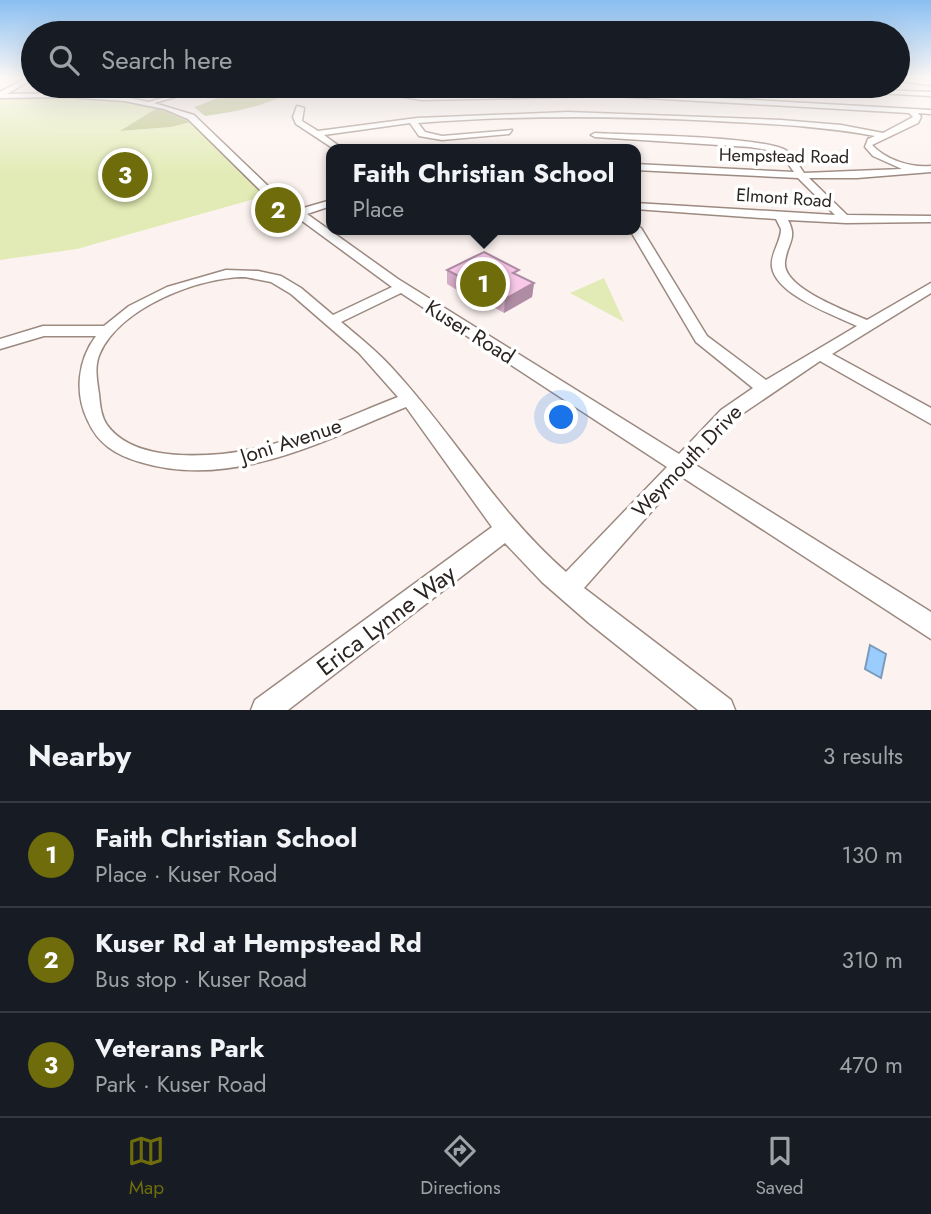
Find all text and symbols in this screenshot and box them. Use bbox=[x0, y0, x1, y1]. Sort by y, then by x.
search box bbox=[21, 21, 910, 98]
icon: search bbox=[45, 41, 83, 79]
text: Search here bbox=[101, 41, 233, 79]
street label: Hempstead Road bbox=[719, 142, 849, 170]
popup bbox=[326, 144, 641, 235]
pin: 3 bbox=[102, 149, 148, 201]
text: Faith Christian School bbox=[352, 154, 615, 192]
street label: Elmont Road bbox=[735, 182, 833, 214]
pin: 2 bbox=[255, 184, 301, 236]
text: Place bbox=[352, 192, 404, 226]
pin: 1 bbox=[460, 258, 506, 310]
street label: Kuser Road bbox=[420, 293, 520, 371]
street label: Weymouth Drive bbox=[625, 398, 749, 524]
your location bbox=[544, 400, 578, 434]
street label: Joni Avenue bbox=[234, 411, 346, 472]
street label: Erica Lynne Way bbox=[309, 556, 463, 684]
text: Nearby bbox=[28, 734, 131, 777]
text: 3 results bbox=[823, 739, 903, 773]
text: Faith Christian School bbox=[95, 819, 357, 857]
text: 1 bbox=[45, 838, 57, 872]
text: 130 m bbox=[841, 838, 903, 872]
text: Place · Kuser Road bbox=[95, 857, 277, 891]
text: Kuser Rd at Hempstead Rd bbox=[95, 924, 422, 962]
text: 2 bbox=[43, 943, 59, 977]
text: 310 m bbox=[841, 943, 903, 977]
text: Bus stop · Kuser Road bbox=[95, 962, 307, 996]
text: Veterans Park bbox=[95, 1029, 265, 1067]
text: 3 bbox=[44, 1048, 58, 1082]
text: 470 m bbox=[839, 1048, 903, 1082]
text: Park · Kuser Road bbox=[95, 1067, 267, 1101]
tab: Map bbox=[127, 1132, 165, 1201]
tab: Directions bbox=[420, 1132, 501, 1201]
tab: Saved bbox=[755, 1132, 804, 1201]

